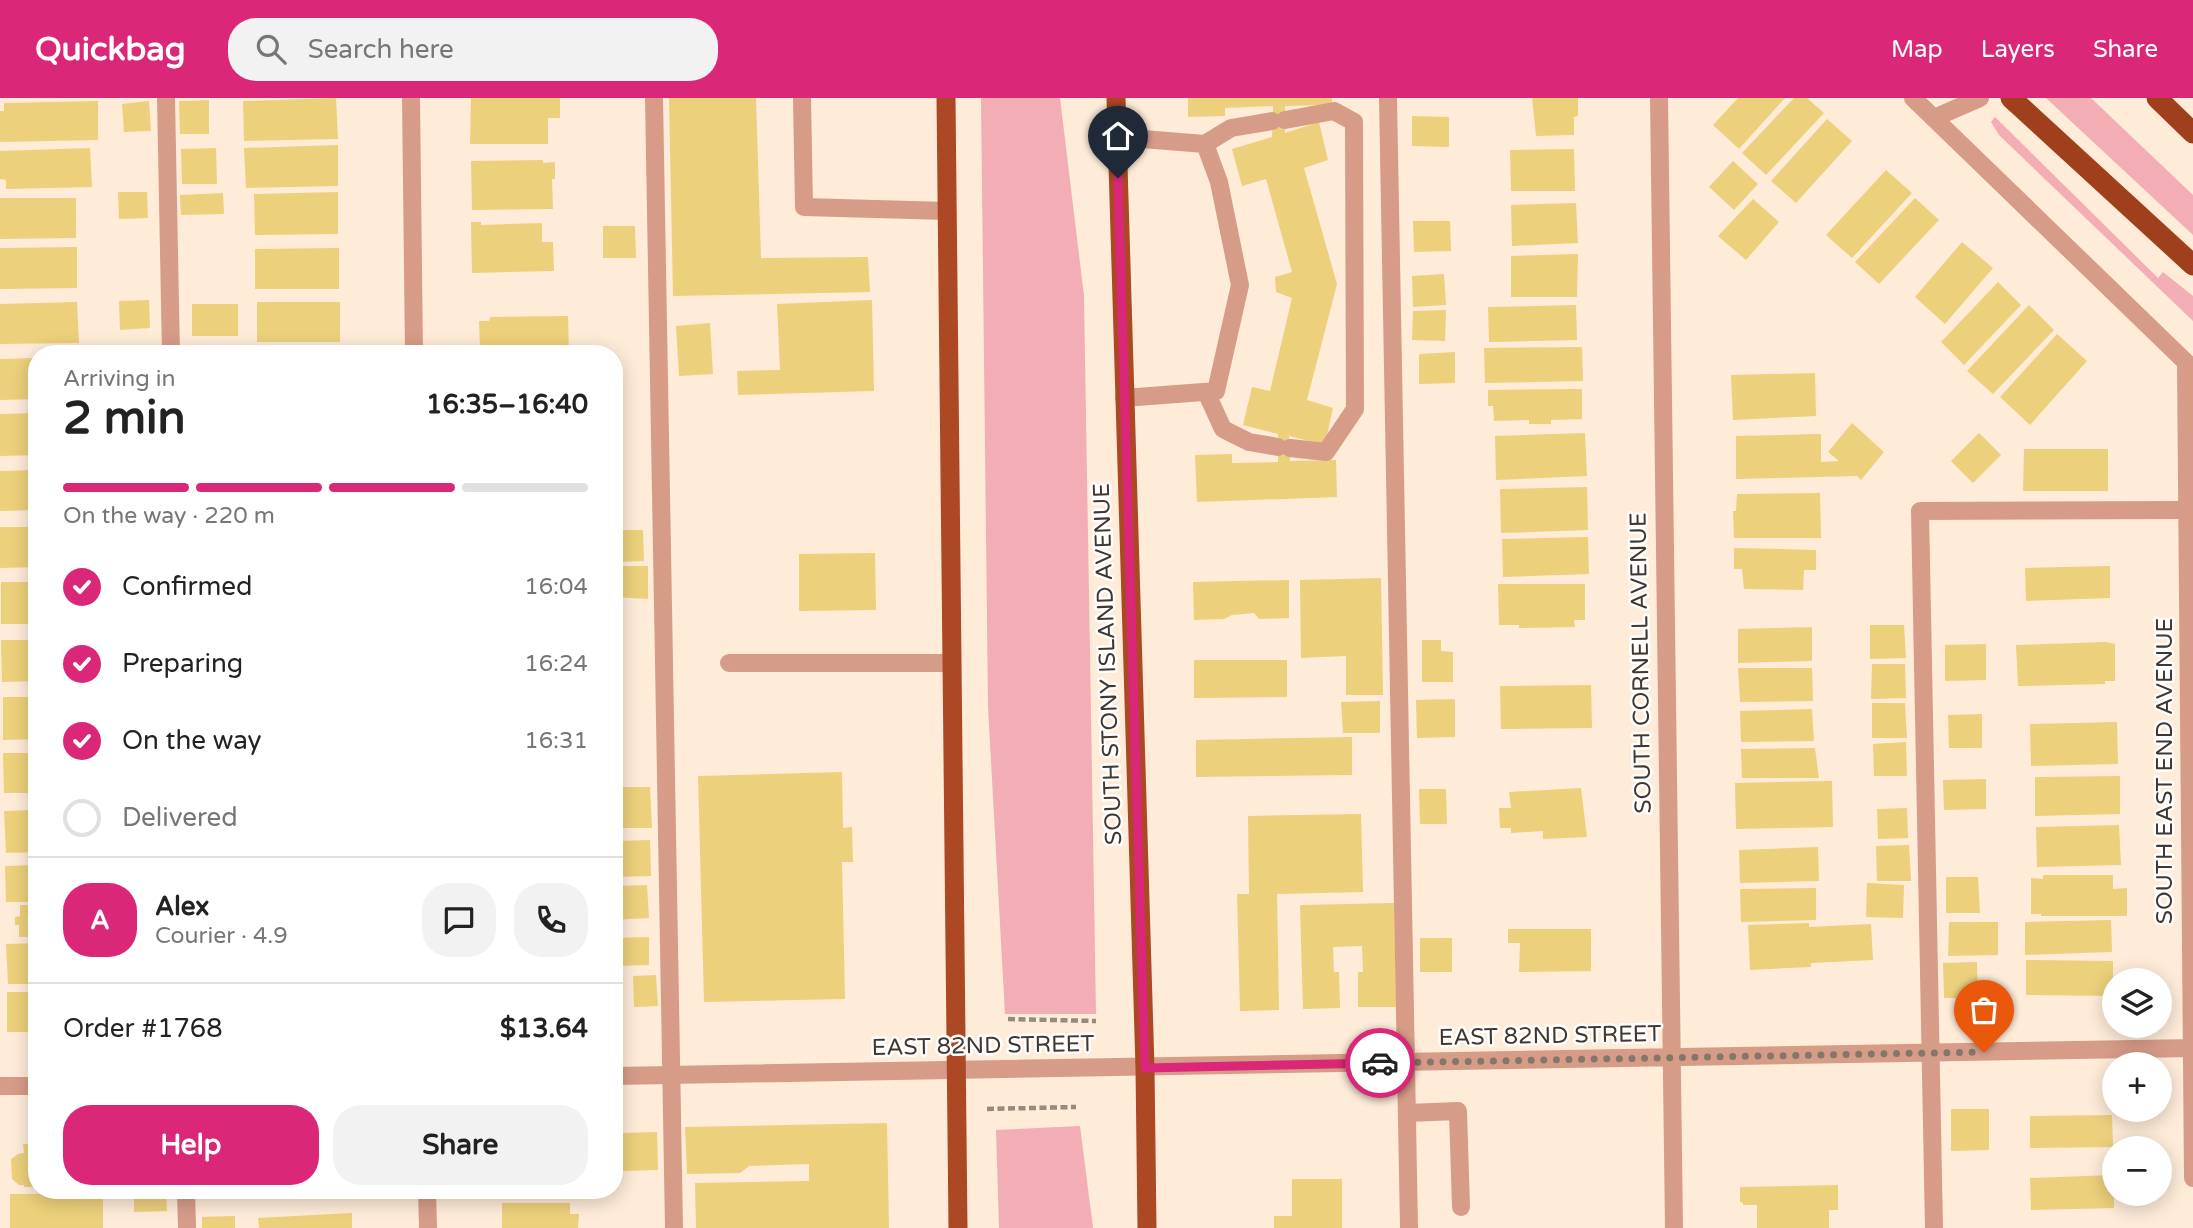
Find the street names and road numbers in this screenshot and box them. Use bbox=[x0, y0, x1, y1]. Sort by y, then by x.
street label: SOUTH STONY ISLAND AVENUE bbox=[1088, 483, 1128, 845]
street label: SOUTH CORNELL AVENUE bbox=[1624, 512, 1658, 814]
street label: SOUTH EAST END AVENUE bbox=[2151, 618, 2179, 924]
street label: EAST 82ND STREET bbox=[1438, 1020, 1662, 1052]
street label: EAST 82ND STREET bbox=[871, 1030, 1095, 1062]

